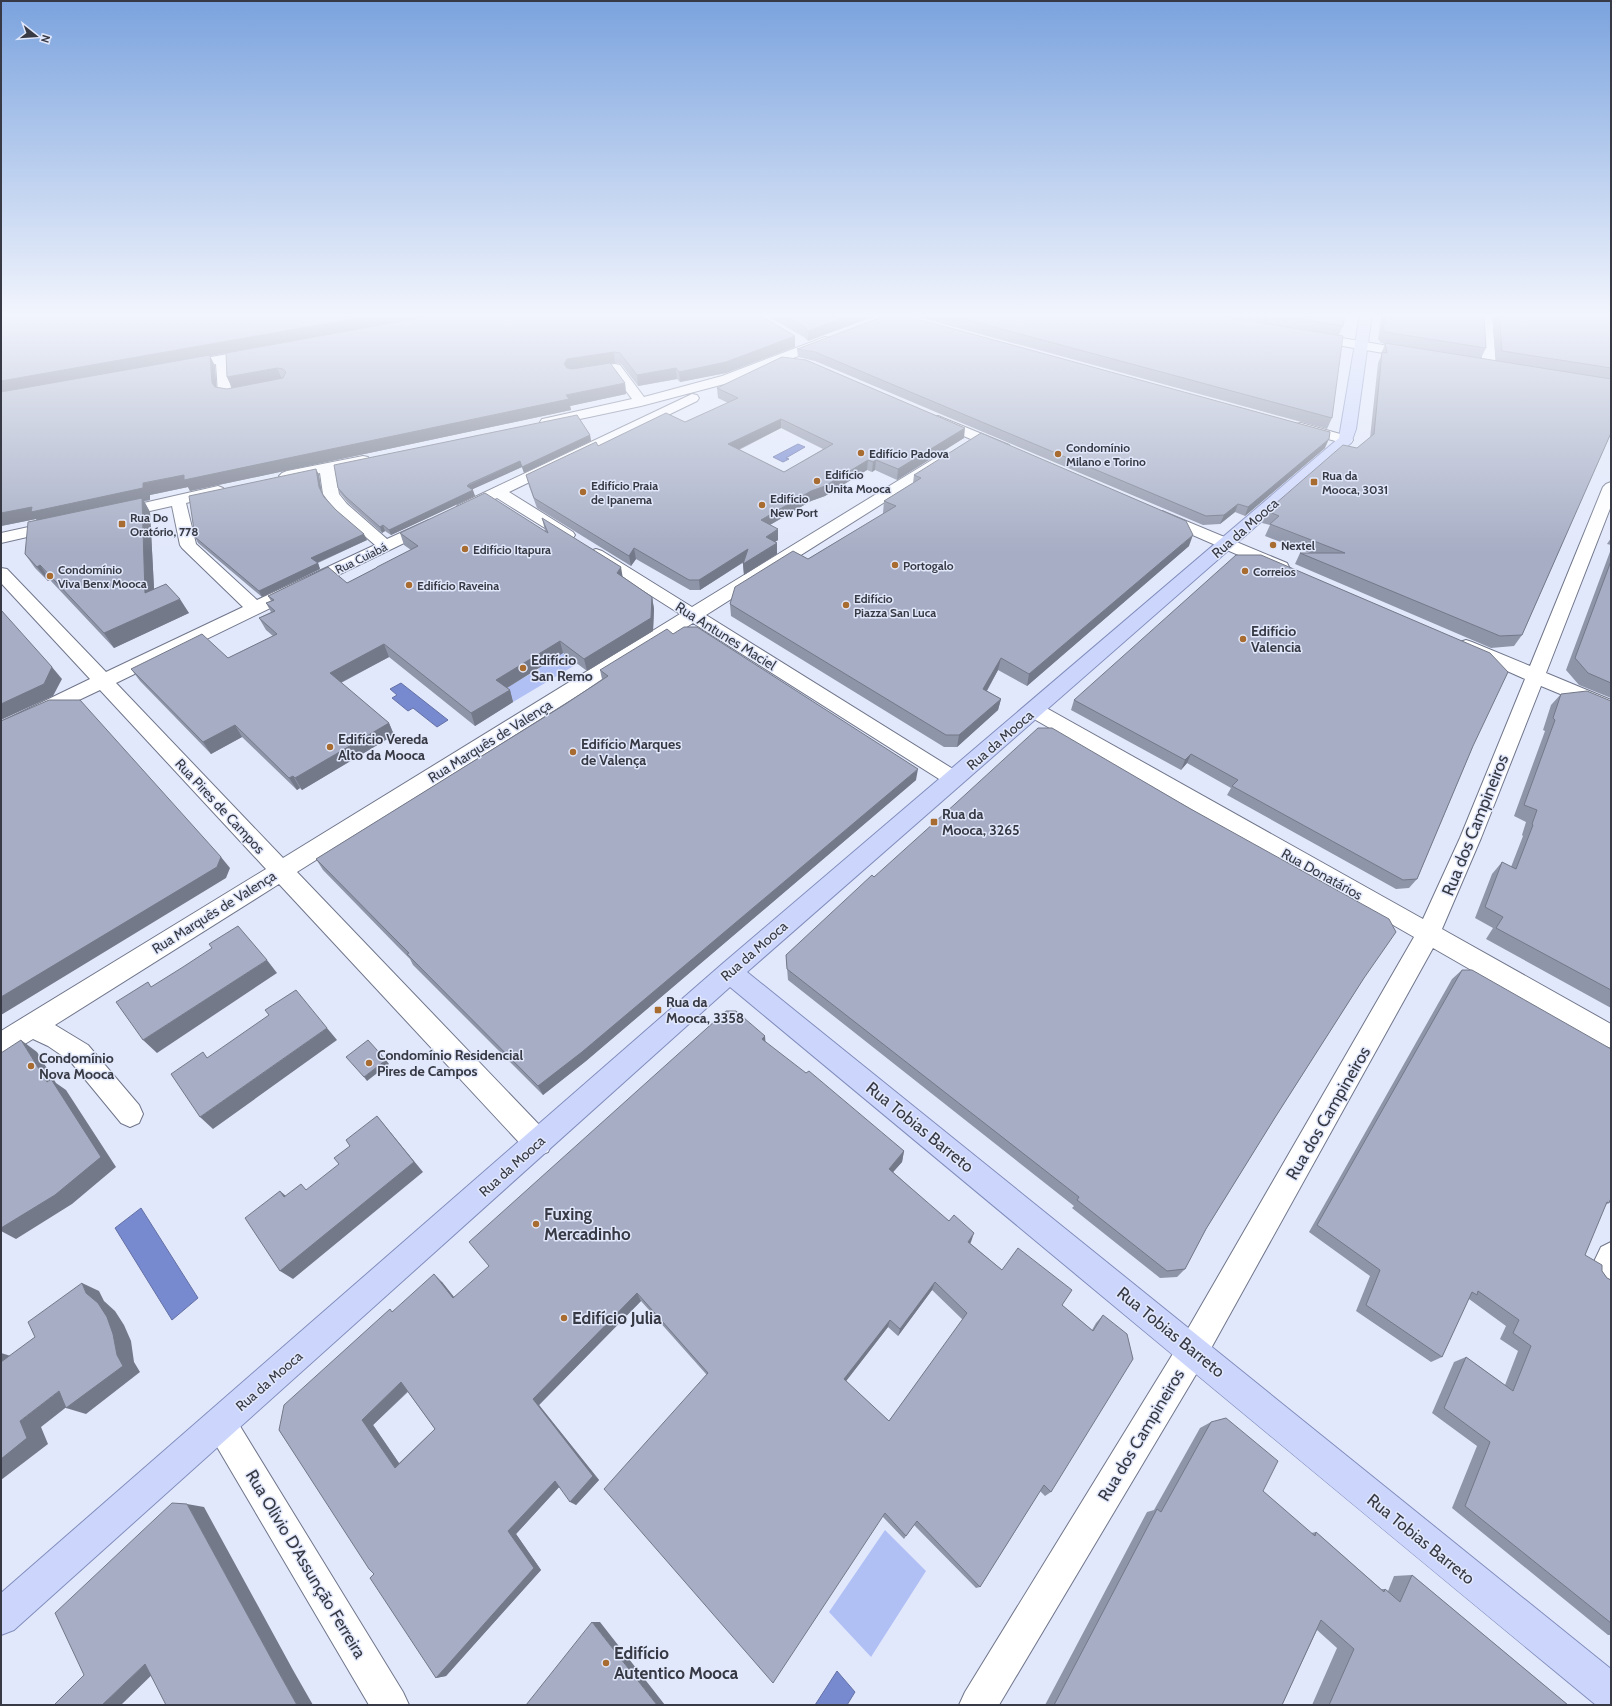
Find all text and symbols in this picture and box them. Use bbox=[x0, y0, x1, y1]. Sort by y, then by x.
north arrow bbox=[16, 16, 56, 56]
text: N bbox=[38, 33, 53, 45]
place label: Condomínio Milano e Torino bbox=[1066, 440, 1146, 469]
place label: Edifício Padova bbox=[869, 446, 949, 461]
marker: Edifício Padova bbox=[856, 448, 866, 458]
marker: Condomínio Milano e Torino bbox=[1053, 449, 1063, 459]
place label: Edifício Unita Mooca bbox=[825, 467, 891, 496]
place label: Rua da Mooca, 3031 bbox=[1322, 468, 1388, 497]
marker: Edifício Unita Mooca bbox=[812, 476, 822, 486]
marker: Rua da Mooca, 3031 bbox=[1309, 477, 1319, 487]
place label: Edifício Praia de Ipanema bbox=[591, 478, 658, 507]
marker: Edifício Praia de Ipanema bbox=[578, 487, 588, 497]
place label: Edifício New Port bbox=[770, 491, 818, 520]
street label: Rua da Mooca bbox=[1208, 494, 1282, 562]
marker: Edifício New Port bbox=[757, 500, 767, 510]
place label: Rua Do Oratório, 778 bbox=[130, 510, 198, 539]
marker: Rua Do Oratório, 778 bbox=[117, 519, 127, 529]
place label: Nextel bbox=[1281, 538, 1315, 553]
street label: Rua Cuiabá bbox=[333, 539, 390, 577]
marker: Nextel bbox=[1268, 540, 1278, 550]
place label: Edifício Itapura bbox=[473, 542, 551, 557]
marker: Edifício Itapura bbox=[460, 544, 470, 554]
place label: Portogalo bbox=[903, 558, 954, 573]
marker: Portogalo bbox=[890, 560, 900, 570]
place label: Condomínio Viva Benx Mooca bbox=[58, 562, 147, 591]
place label: Correios bbox=[1253, 564, 1296, 579]
marker: Correios bbox=[1240, 566, 1250, 576]
marker: Condomínio Viva Benx Mooca bbox=[45, 571, 55, 581]
place label: Edifício Raveina bbox=[417, 578, 499, 593]
marker: Edifício Raveina bbox=[404, 580, 414, 590]
place label: Edifício Piazza San Luca bbox=[854, 591, 936, 620]
street label: Rua Antunes Maciel bbox=[672, 598, 780, 675]
marker: Edifício Piazza San Luca bbox=[841, 600, 851, 610]
place label: Edifício Valencia bbox=[1251, 622, 1301, 656]
marker: Edifício Valencia bbox=[1238, 634, 1248, 644]
place label: Edifício San Remo bbox=[531, 651, 593, 685]
marker: Edifício San Remo bbox=[518, 663, 528, 673]
street label: Rua Marquês de Valença bbox=[425, 695, 556, 787]
street label: Rua da Mooca bbox=[963, 706, 1037, 774]
place label: Edifício Vereda Alto da Mooca bbox=[338, 730, 428, 764]
place label: Edifício Marques de Valença bbox=[581, 735, 681, 769]
marker: Edifício Vereda Alto da Mooca bbox=[325, 742, 335, 752]
marker: Edifício Marques de Valença bbox=[568, 747, 578, 757]
street label: Rua dos Campineiros bbox=[1438, 751, 1512, 899]
street label: Rua Pires de Campos bbox=[171, 755, 269, 858]
place label: Rua da Mooca, 3265 bbox=[942, 805, 1020, 839]
marker: Rua da Mooca, 3265 bbox=[929, 817, 939, 827]
street label: Rua Donatários bbox=[1278, 844, 1366, 904]
street label: Rua Marquês de Valença bbox=[149, 866, 280, 958]
street label: Rua da Mooca bbox=[717, 917, 791, 985]
place label: Rua da Mooca, 3358 bbox=[666, 993, 744, 1027]
marker: Rua da Mooca, 3358 bbox=[653, 1005, 663, 1015]
street label: Rua dos Campineiros bbox=[1282, 1043, 1374, 1183]
place label: Condomínio Residencial Pires de Campos bbox=[377, 1046, 523, 1080]
place label: Condomínio Nova Mooca bbox=[39, 1049, 114, 1083]
marker: Condomínio Residencial Pires de Campos bbox=[364, 1058, 374, 1068]
marker: Condomínio Nova Mooca bbox=[26, 1061, 36, 1071]
street label: Rua Tobias Barreto bbox=[862, 1077, 978, 1177]
street label: Rua da Mooca bbox=[475, 1131, 549, 1200]
place label: Fuxing Mercadinho bbox=[544, 1204, 631, 1244]
marker: Fuxing Mercadinho bbox=[531, 1219, 541, 1229]
street label: Rua Tobias Barreto bbox=[1113, 1282, 1229, 1382]
place label: Edifício Julia bbox=[572, 1308, 662, 1328]
marker: Edifício Julia bbox=[559, 1313, 569, 1323]
street label: Rua da Mooca bbox=[232, 1347, 306, 1415]
street label: Rua dos Campineiros bbox=[1094, 1365, 1188, 1505]
street label: Rua Olivio D'Assunção Ferreira bbox=[242, 1466, 371, 1663]
street label: Rua Tobias Barreto bbox=[1363, 1489, 1479, 1589]
place label: Edifício Autentico Mooca bbox=[614, 1643, 739, 1683]
marker: Edifício Autentico Mooca bbox=[601, 1658, 611, 1668]

